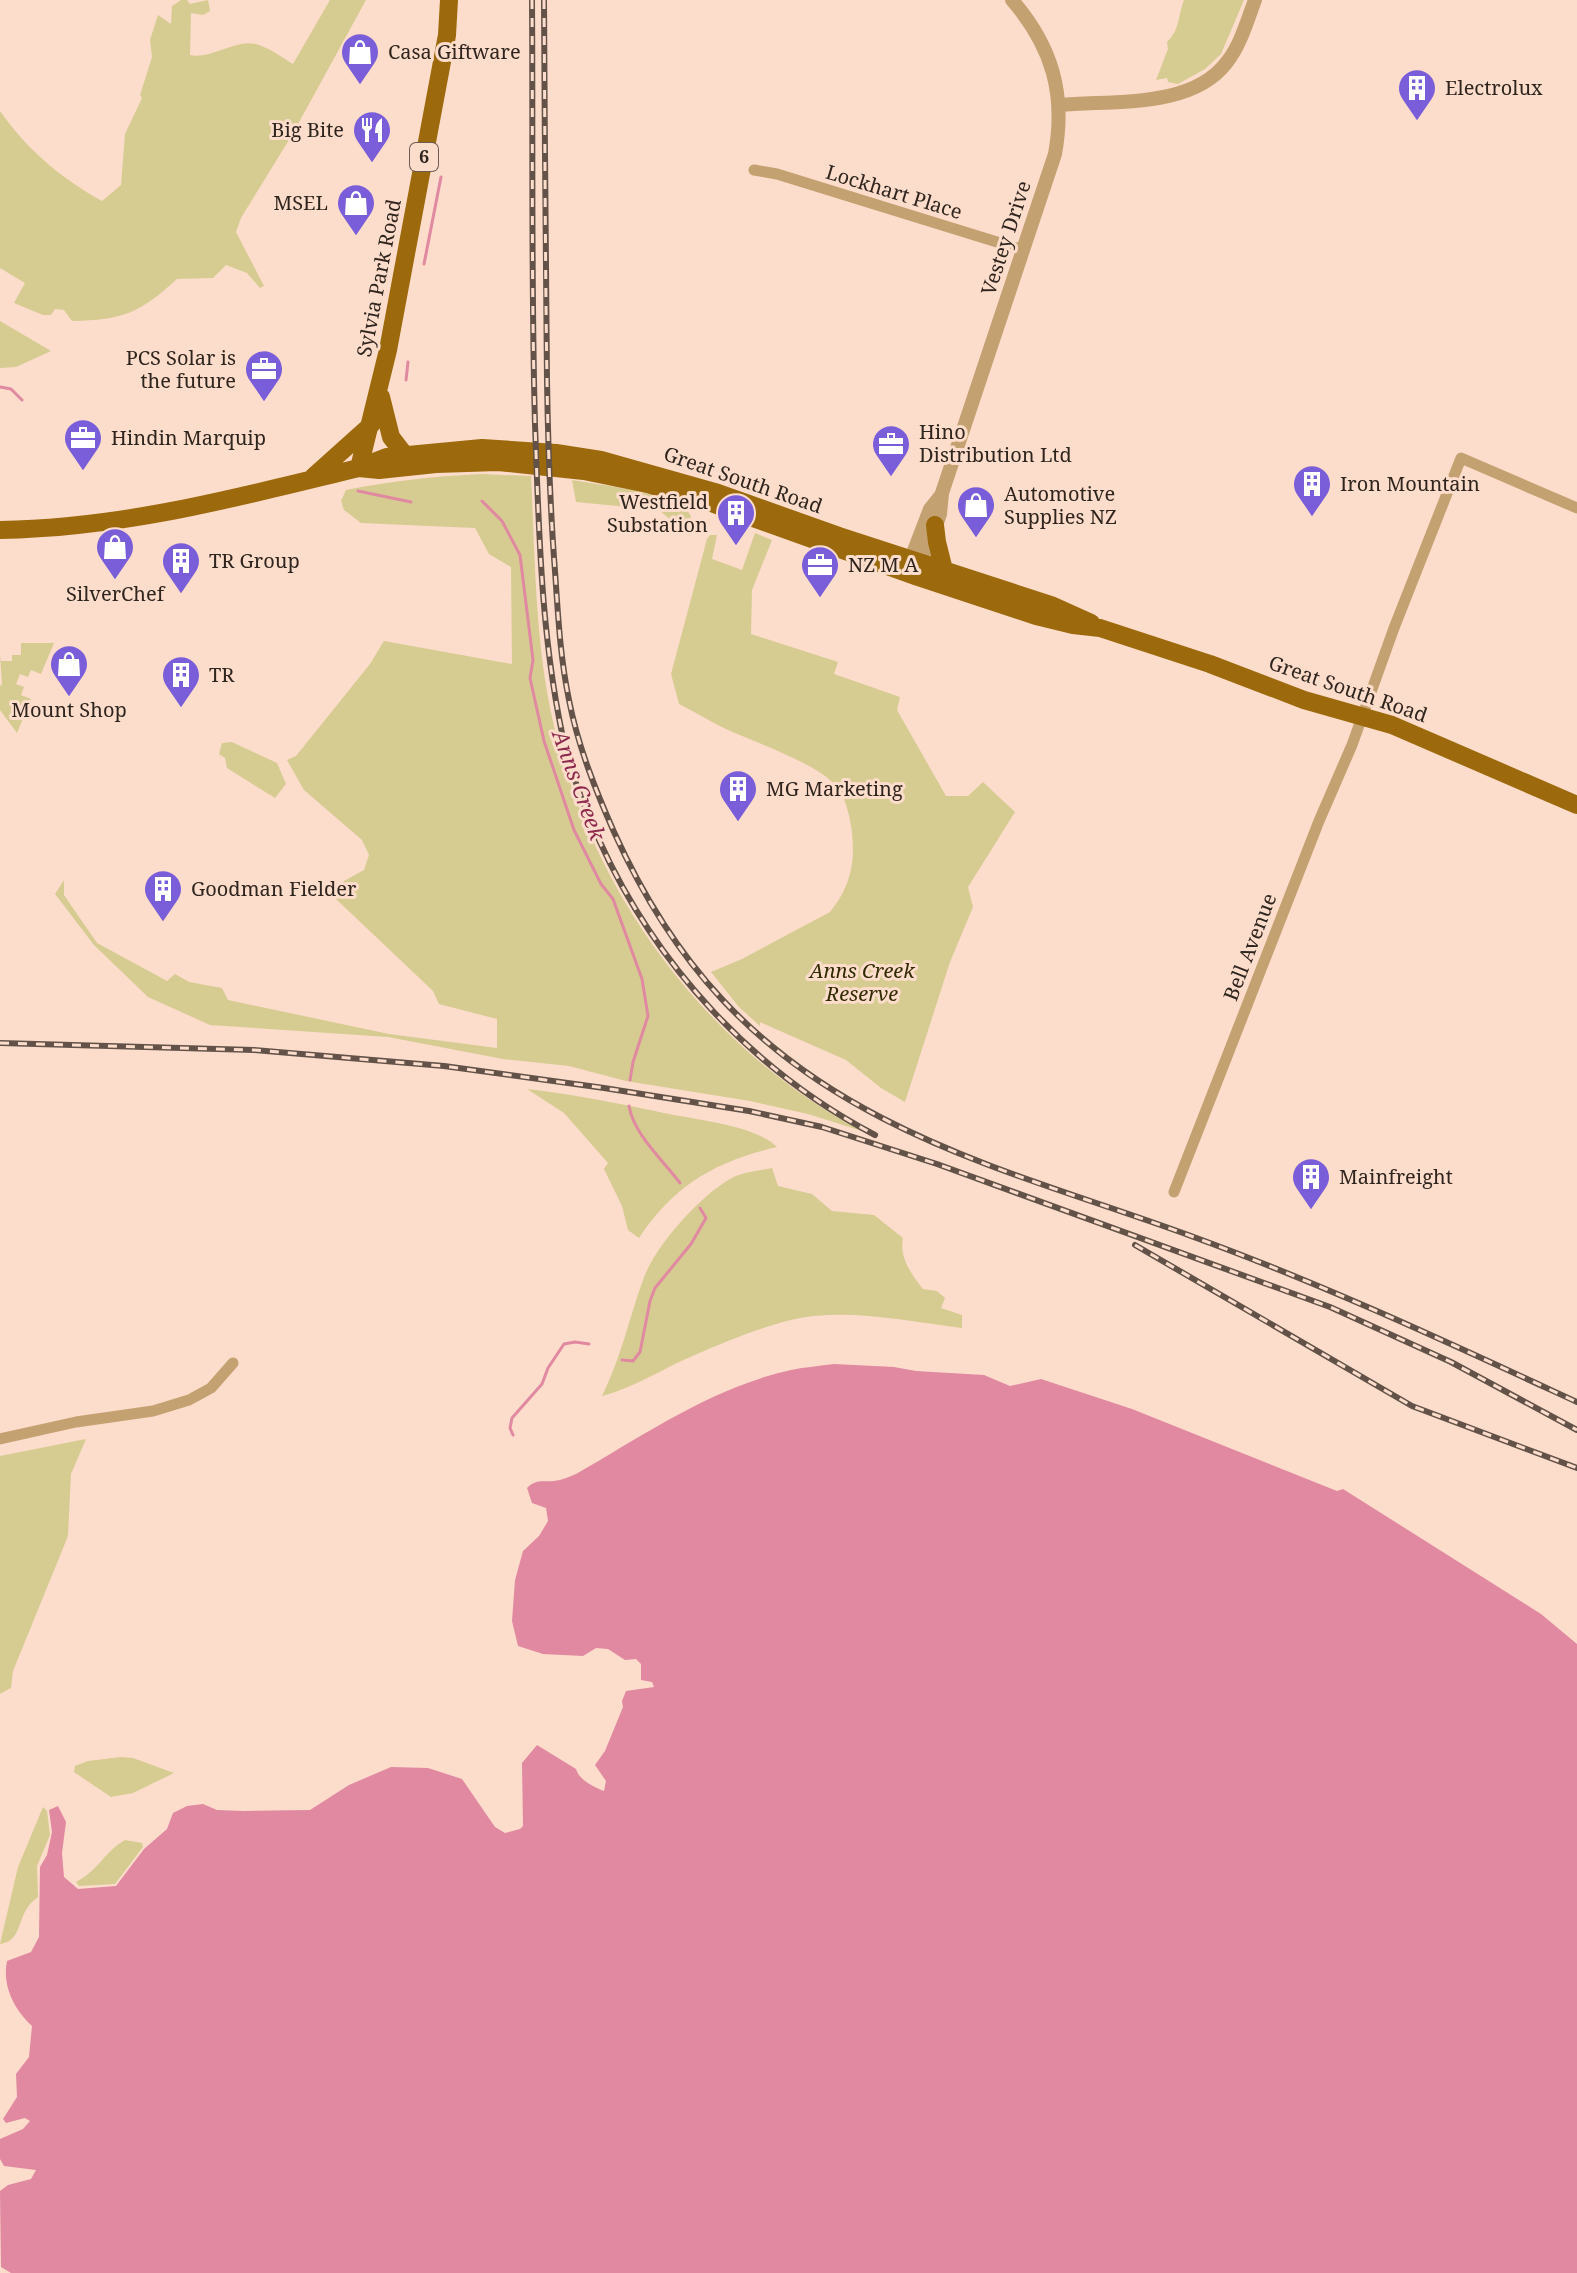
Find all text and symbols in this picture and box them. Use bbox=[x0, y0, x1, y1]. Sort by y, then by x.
shop icon: Casa Giftware bbox=[339, 31, 381, 86]
place label: Casa Giftware bbox=[388, 38, 521, 65]
building icon: Electrolux bbox=[1396, 67, 1438, 122]
place label: Electrolux bbox=[1445, 74, 1543, 101]
restaurant icon: Big Bite bbox=[351, 109, 393, 164]
place label: Big Bite bbox=[271, 116, 344, 143]
road number: 6 bbox=[410, 143, 438, 171]
street label: Lockhart Place bbox=[823, 158, 966, 225]
street label: Vestey Drive bbox=[974, 177, 1037, 299]
shop icon: MSEL bbox=[335, 182, 377, 237]
place label: MSEL bbox=[273, 189, 328, 216]
street label: Sylvia Park Road bbox=[350, 197, 407, 359]
place label: PCS Solar is the future bbox=[126, 344, 236, 394]
office icon: PCS Solar is the future bbox=[243, 348, 285, 403]
office icon: Hindin Marquip bbox=[62, 417, 104, 472]
place label: Hino Distribution Ltd bbox=[919, 418, 1072, 468]
office icon: Hino Distribution Ltd bbox=[870, 423, 912, 478]
place label: Hindin Marquip bbox=[111, 424, 266, 451]
street label: Great South Road bbox=[660, 440, 826, 519]
building icon: Iron Mountain bbox=[1291, 463, 1333, 518]
place label: Iron Mountain bbox=[1340, 470, 1480, 497]
place label: Automotive Supplies NZ bbox=[1004, 480, 1117, 530]
shop icon: Automotive Supplies NZ bbox=[955, 484, 997, 539]
place label: Westfield Substation bbox=[607, 488, 708, 538]
building icon: Westfield Substation bbox=[715, 492, 757, 547]
shop icon: SilverChef bbox=[94, 526, 136, 581]
building icon: TR Group bbox=[160, 540, 202, 595]
office icon: NZ M A bbox=[799, 544, 841, 599]
place label: TR Group bbox=[209, 547, 300, 574]
place label: NZ M A bbox=[848, 551, 919, 578]
place label: SilverChef bbox=[66, 580, 166, 607]
shop icon: Mount Shop bbox=[48, 643, 90, 698]
street label: Great South Road bbox=[1265, 649, 1431, 728]
building icon: TR bbox=[160, 654, 202, 709]
place label: TR bbox=[209, 661, 235, 688]
place label: Mount Shop bbox=[11, 696, 127, 723]
water label: Anns Creek bbox=[545, 723, 614, 846]
building icon: MG Marketing bbox=[717, 768, 759, 823]
place label: MG Marketing bbox=[766, 775, 903, 802]
building icon: Goodman Fielder bbox=[142, 868, 184, 923]
place label: Goodman Fielder bbox=[191, 875, 357, 902]
street label: Bell Avenue bbox=[1217, 889, 1282, 1004]
park label: Anns Creek Reserve bbox=[807, 957, 915, 1007]
building icon: Mainfreight bbox=[1290, 1156, 1332, 1211]
place label: Mainfreight bbox=[1339, 1163, 1453, 1190]

